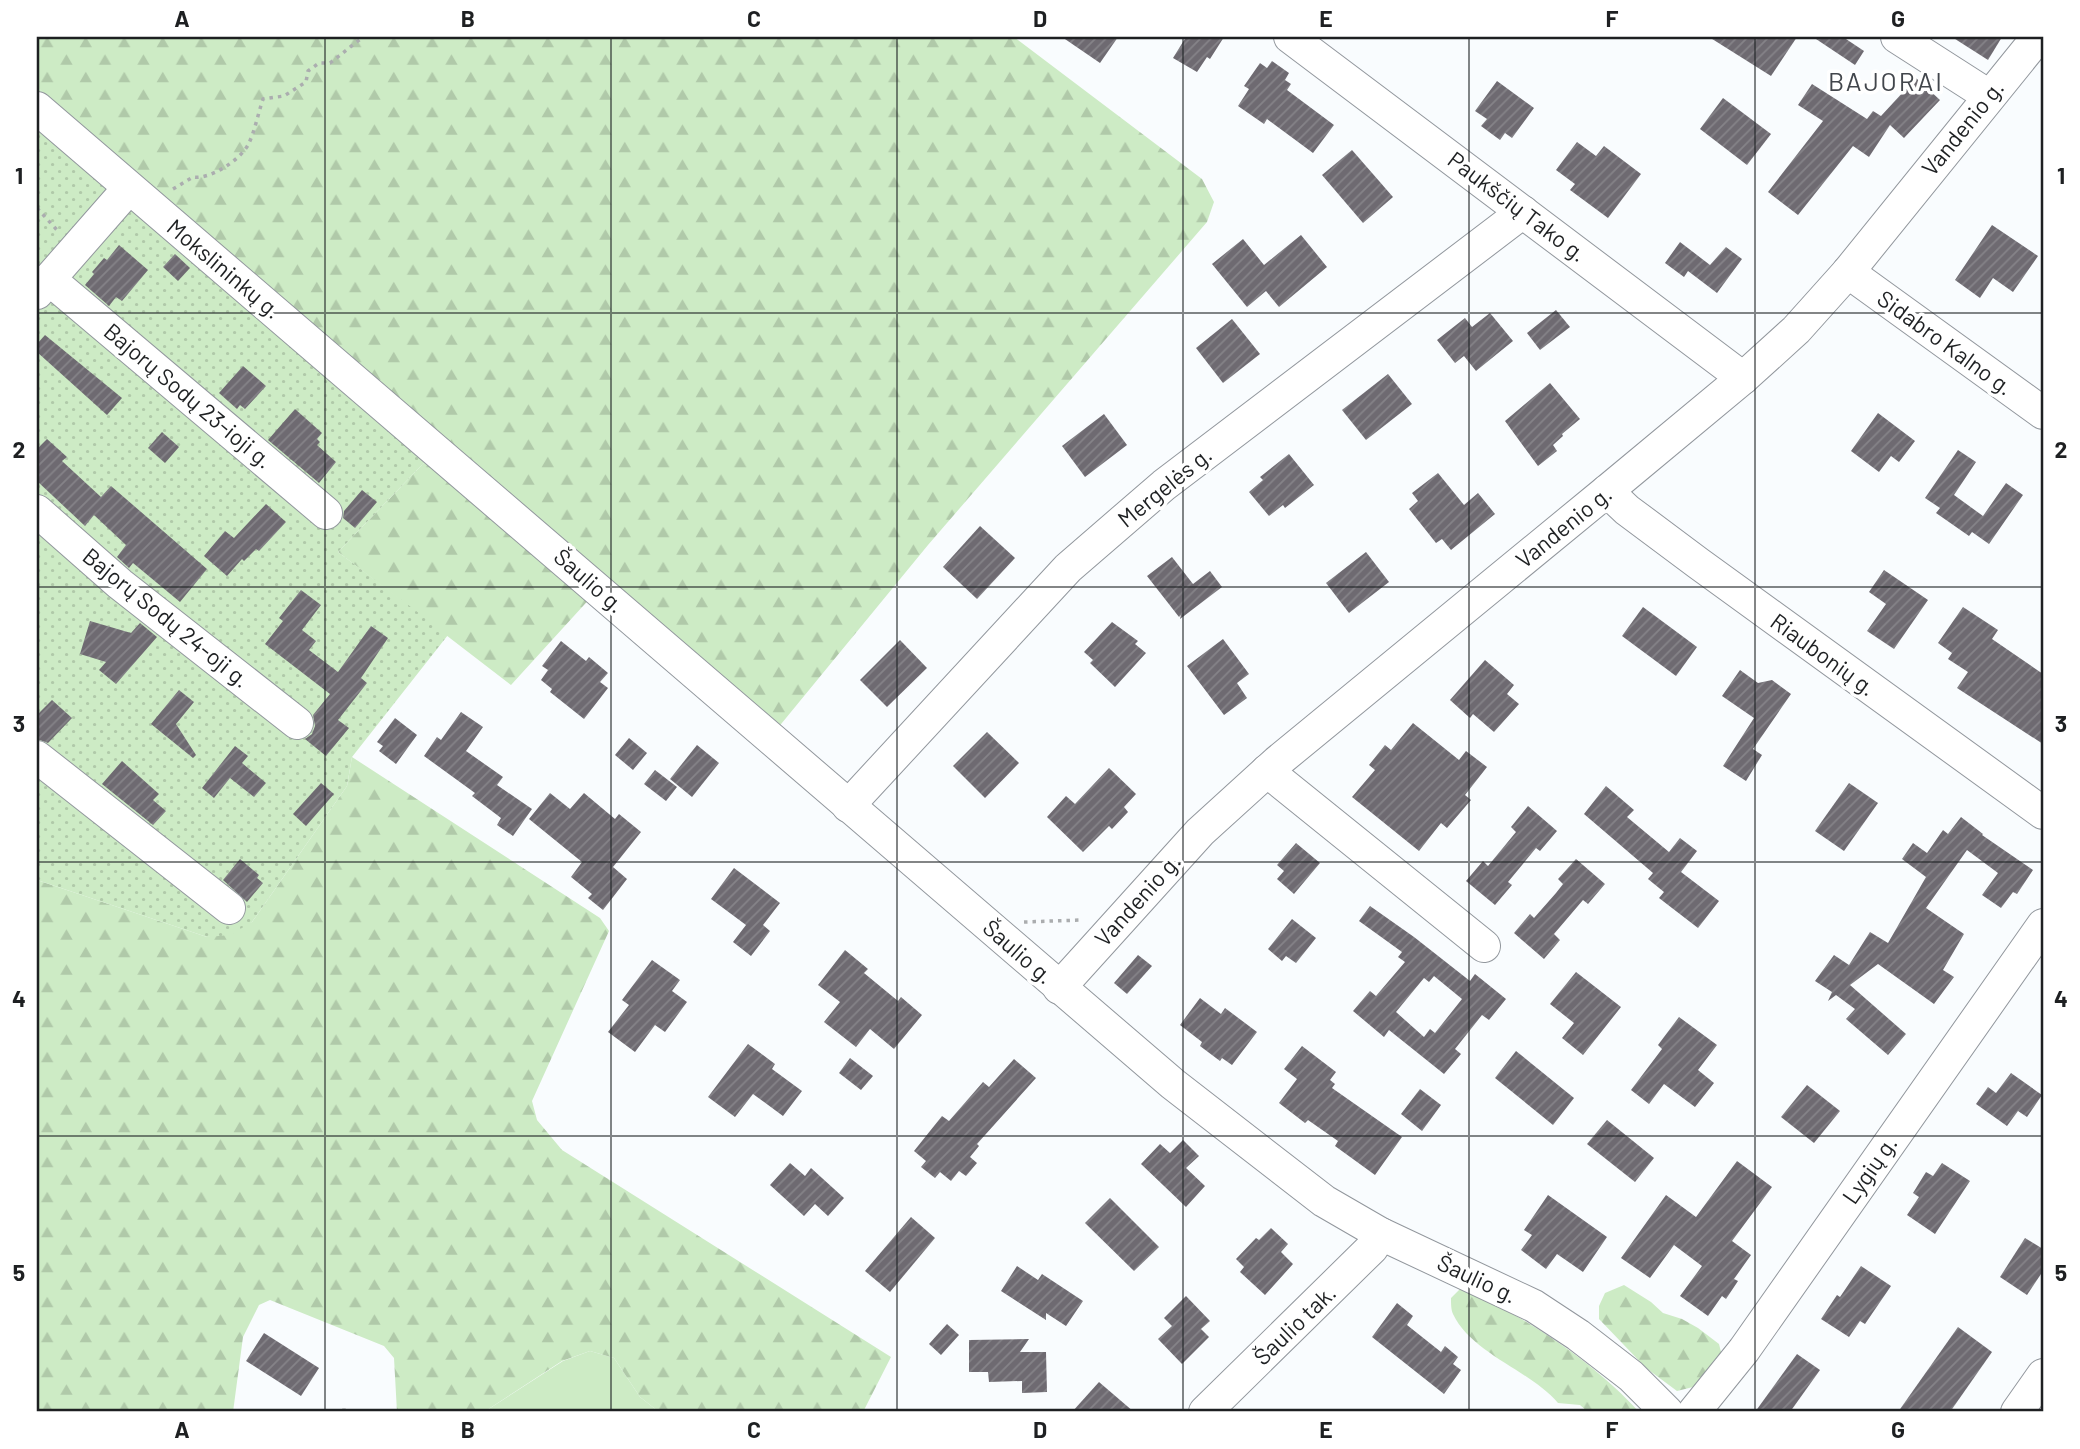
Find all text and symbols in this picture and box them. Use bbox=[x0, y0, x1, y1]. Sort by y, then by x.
text: A bbox=[174, 4, 190, 32]
text: B bbox=[461, 4, 475, 32]
text: C bbox=[747, 4, 761, 32]
text: D bbox=[1033, 4, 1047, 32]
text: E bbox=[1319, 4, 1333, 32]
text: F bbox=[1606, 4, 1619, 32]
text: G bbox=[1891, 4, 1905, 32]
district label: BAJORAI bbox=[1828, 65, 1944, 96]
street label: Vandenio g. bbox=[1915, 74, 2009, 181]
street label: Paukščių Tako g. bbox=[1443, 145, 1592, 267]
text: 1 bbox=[15, 161, 23, 189]
text: 1 bbox=[2057, 161, 2065, 189]
street label: Mokslininkų g. bbox=[162, 212, 287, 324]
street label: Sidabro Kalno g. bbox=[1872, 284, 2019, 401]
street label: Bajorų Sodų 23-ioji g. bbox=[99, 317, 279, 474]
text: 2 bbox=[13, 435, 25, 463]
text: 2 bbox=[2055, 435, 2067, 463]
street label: Mergelės g. bbox=[1112, 440, 1217, 533]
street label: Vandenio g. bbox=[1510, 479, 1617, 573]
street label: Bajorų Sodų 24-oji g. bbox=[78, 541, 256, 693]
street label: Šaulio g. bbox=[549, 542, 631, 619]
street label: Riaubonių g. bbox=[1766, 607, 1882, 702]
text: 3 bbox=[13, 709, 25, 737]
text: 3 bbox=[2055, 709, 2067, 737]
street label: Vandenio g. bbox=[1088, 847, 1186, 952]
street label: Šaulio g. bbox=[978, 913, 1060, 990]
text: 4 bbox=[12, 984, 26, 1012]
text: 4 bbox=[2054, 984, 2068, 1012]
street label: Lygių g. bbox=[1836, 1130, 1903, 1209]
street label: Šaulio g. bbox=[1433, 1248, 1522, 1309]
text: 5 bbox=[13, 1258, 25, 1286]
text: 5 bbox=[2055, 1258, 2067, 1286]
street label: Šaulio tak. bbox=[1247, 1278, 1341, 1370]
text: A bbox=[174, 1415, 190, 1443]
text: B bbox=[461, 1415, 475, 1443]
text: C bbox=[747, 1415, 761, 1443]
text: D bbox=[1033, 1415, 1047, 1443]
text: E bbox=[1319, 1415, 1333, 1443]
text: F bbox=[1606, 1415, 1619, 1443]
text: G bbox=[1891, 1415, 1905, 1443]

